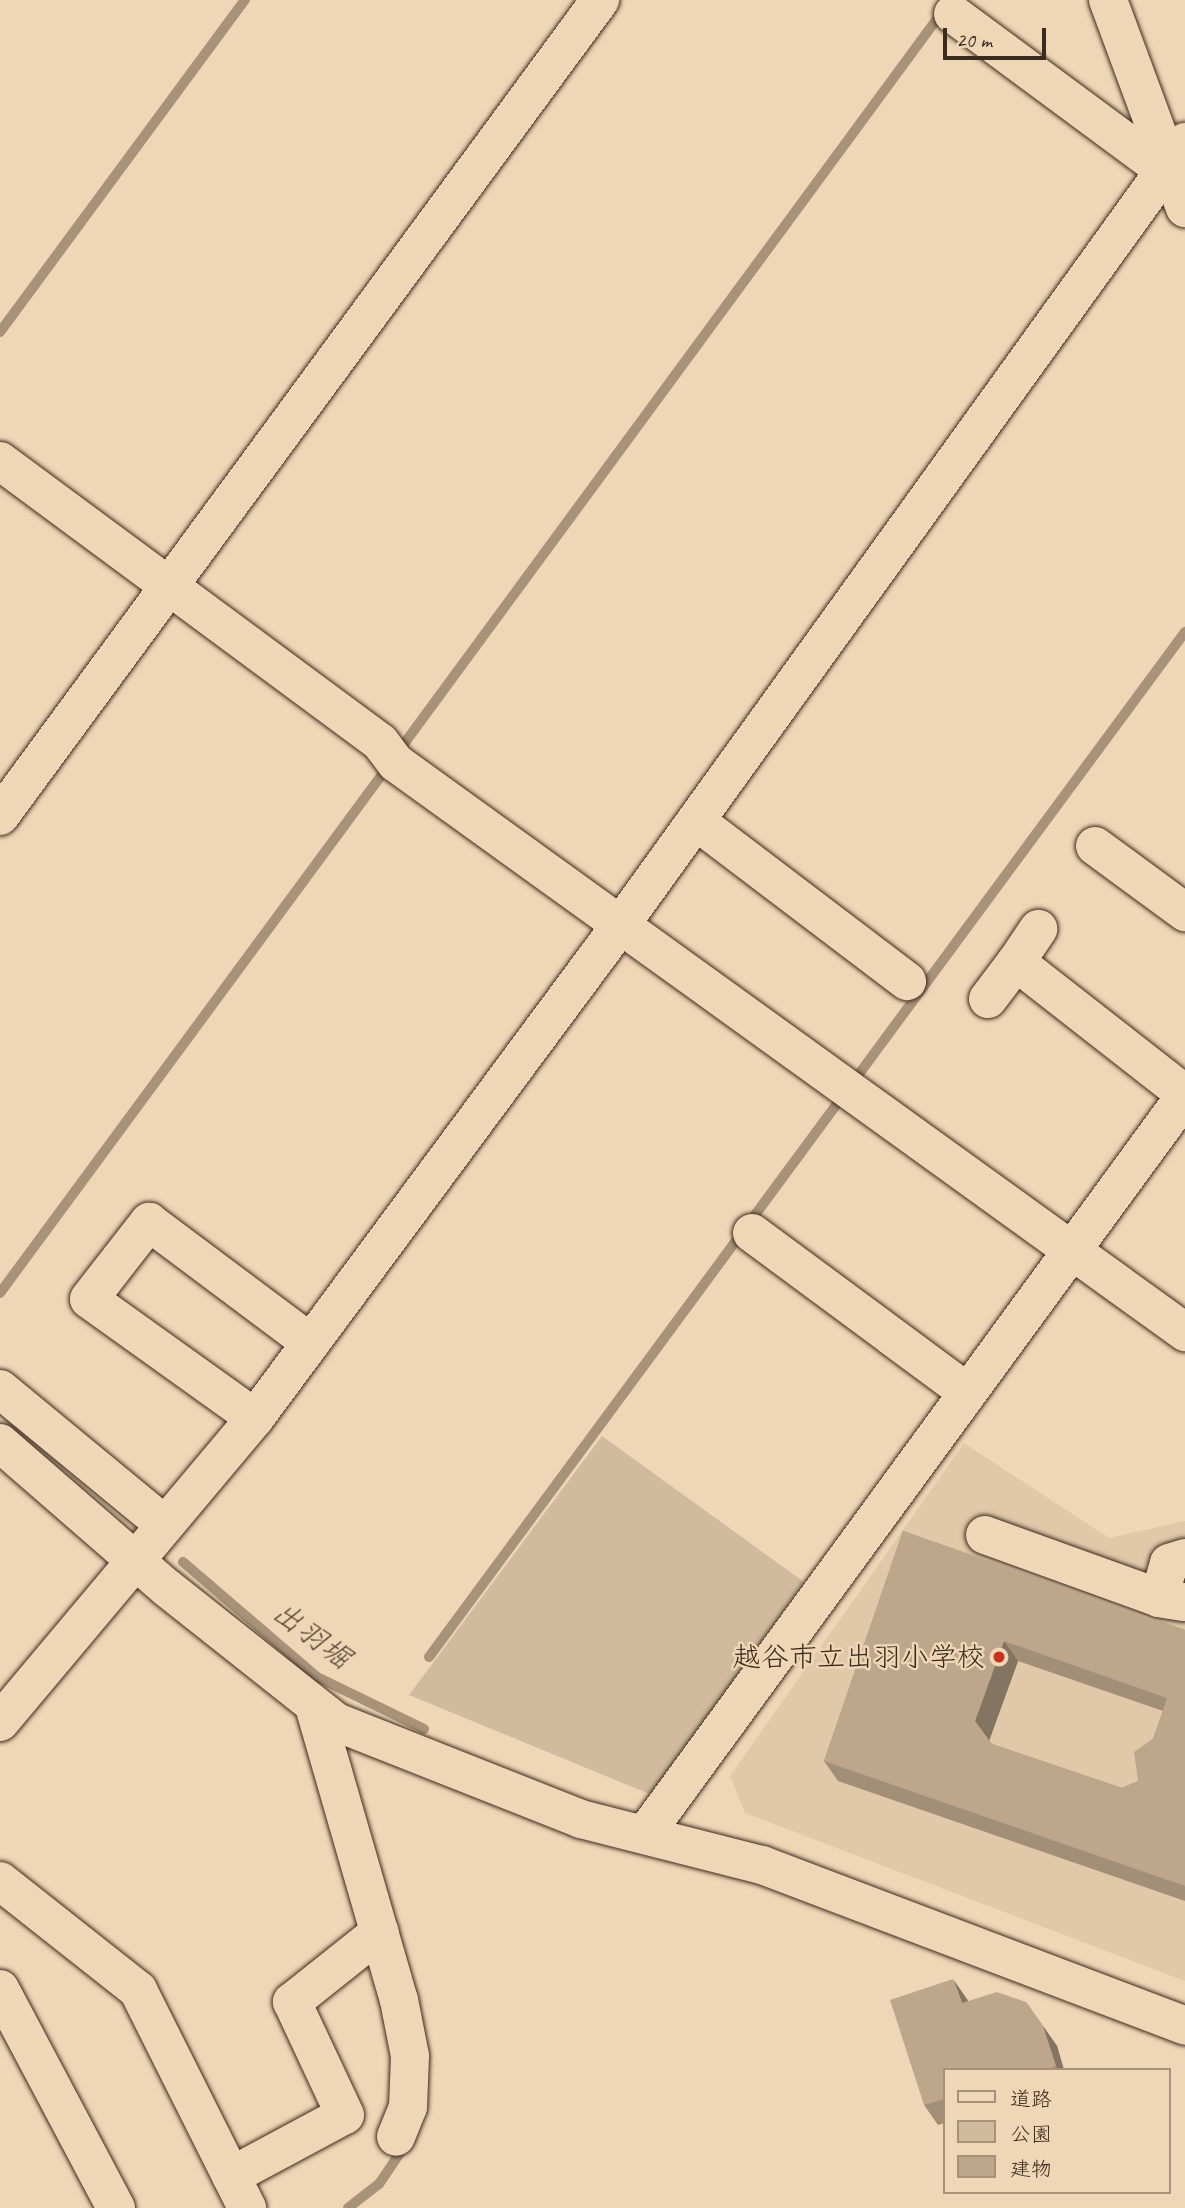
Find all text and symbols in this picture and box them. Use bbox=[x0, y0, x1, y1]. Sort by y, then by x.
scale bar bbox=[947, 14, 1050, 58]
text: 20 m bbox=[956, 27, 992, 53]
water label: 出羽堀 bbox=[265, 1594, 359, 1676]
place label: 越谷市立出羽小学校 bbox=[733, 1640, 985, 1674]
marker: 越谷市立出羽小学校 bbox=[991, 1649, 1007, 1665]
legend bbox=[944, 2068, 1171, 2194]
text: 道路 bbox=[1010, 2086, 1052, 2112]
text: 公園 bbox=[1010, 2121, 1052, 2147]
text: 建物 bbox=[1010, 2156, 1052, 2182]

